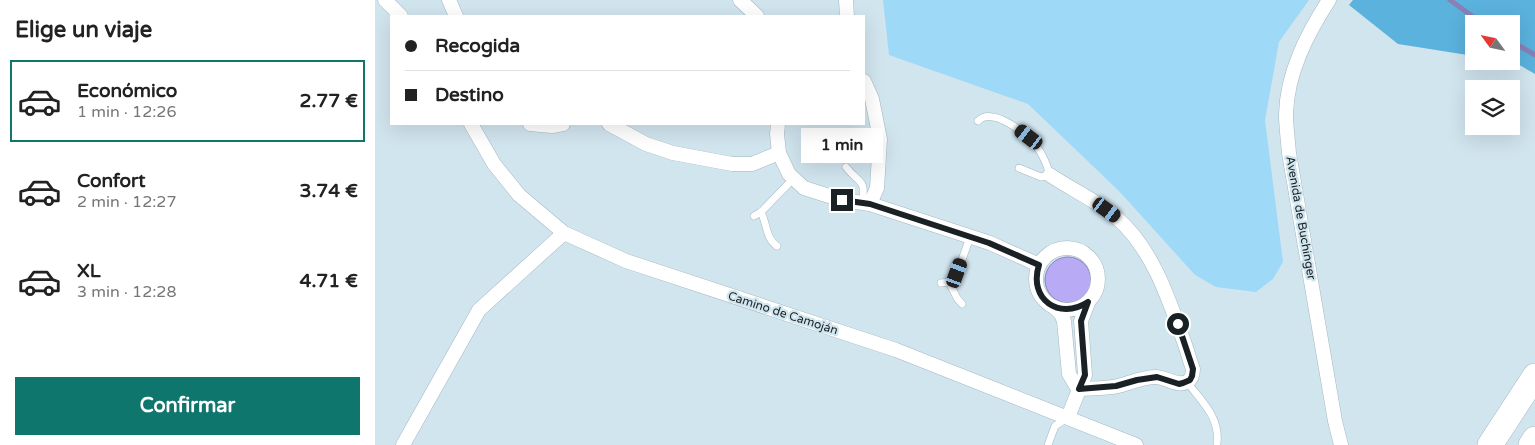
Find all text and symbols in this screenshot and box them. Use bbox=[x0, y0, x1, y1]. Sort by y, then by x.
north arrow bbox=[1465, 15, 1520, 70]
map controls bbox=[1465, 15, 1520, 135]
text: Elige un viaje bbox=[15, 17, 152, 43]
text: Recogida bbox=[435, 35, 520, 57]
icon: car bbox=[17, 79, 62, 124]
text: Económico bbox=[77, 80, 177, 102]
button: layers bbox=[1465, 80, 1520, 135]
text: Destino bbox=[435, 84, 504, 106]
text: 2.77 € bbox=[300, 90, 358, 112]
text: 1 min · 12:26 bbox=[77, 102, 176, 122]
car bbox=[1012, 122, 1045, 152]
callout: 1 min bbox=[801, 128, 883, 162]
text: 1 min bbox=[821, 135, 863, 155]
street label: Avenida de Buchinger bbox=[1283, 155, 1319, 281]
icon: car bbox=[17, 169, 62, 214]
text: Confort bbox=[77, 170, 146, 192]
text: 3.74 € bbox=[300, 180, 358, 202]
route end bbox=[831, 189, 853, 211]
text: 2 min · 12:27 bbox=[77, 192, 176, 212]
car bbox=[1090, 195, 1123, 225]
car bbox=[944, 256, 969, 290]
icon: car bbox=[17, 259, 62, 304]
text: XL bbox=[77, 260, 101, 282]
text: 4.71 € bbox=[300, 270, 358, 292]
text: 3 min · 12:28 bbox=[77, 282, 176, 302]
street label: Camino de Camoján bbox=[726, 289, 840, 337]
route start bbox=[1167, 313, 1189, 335]
button: Confirmar bbox=[15, 377, 360, 435]

